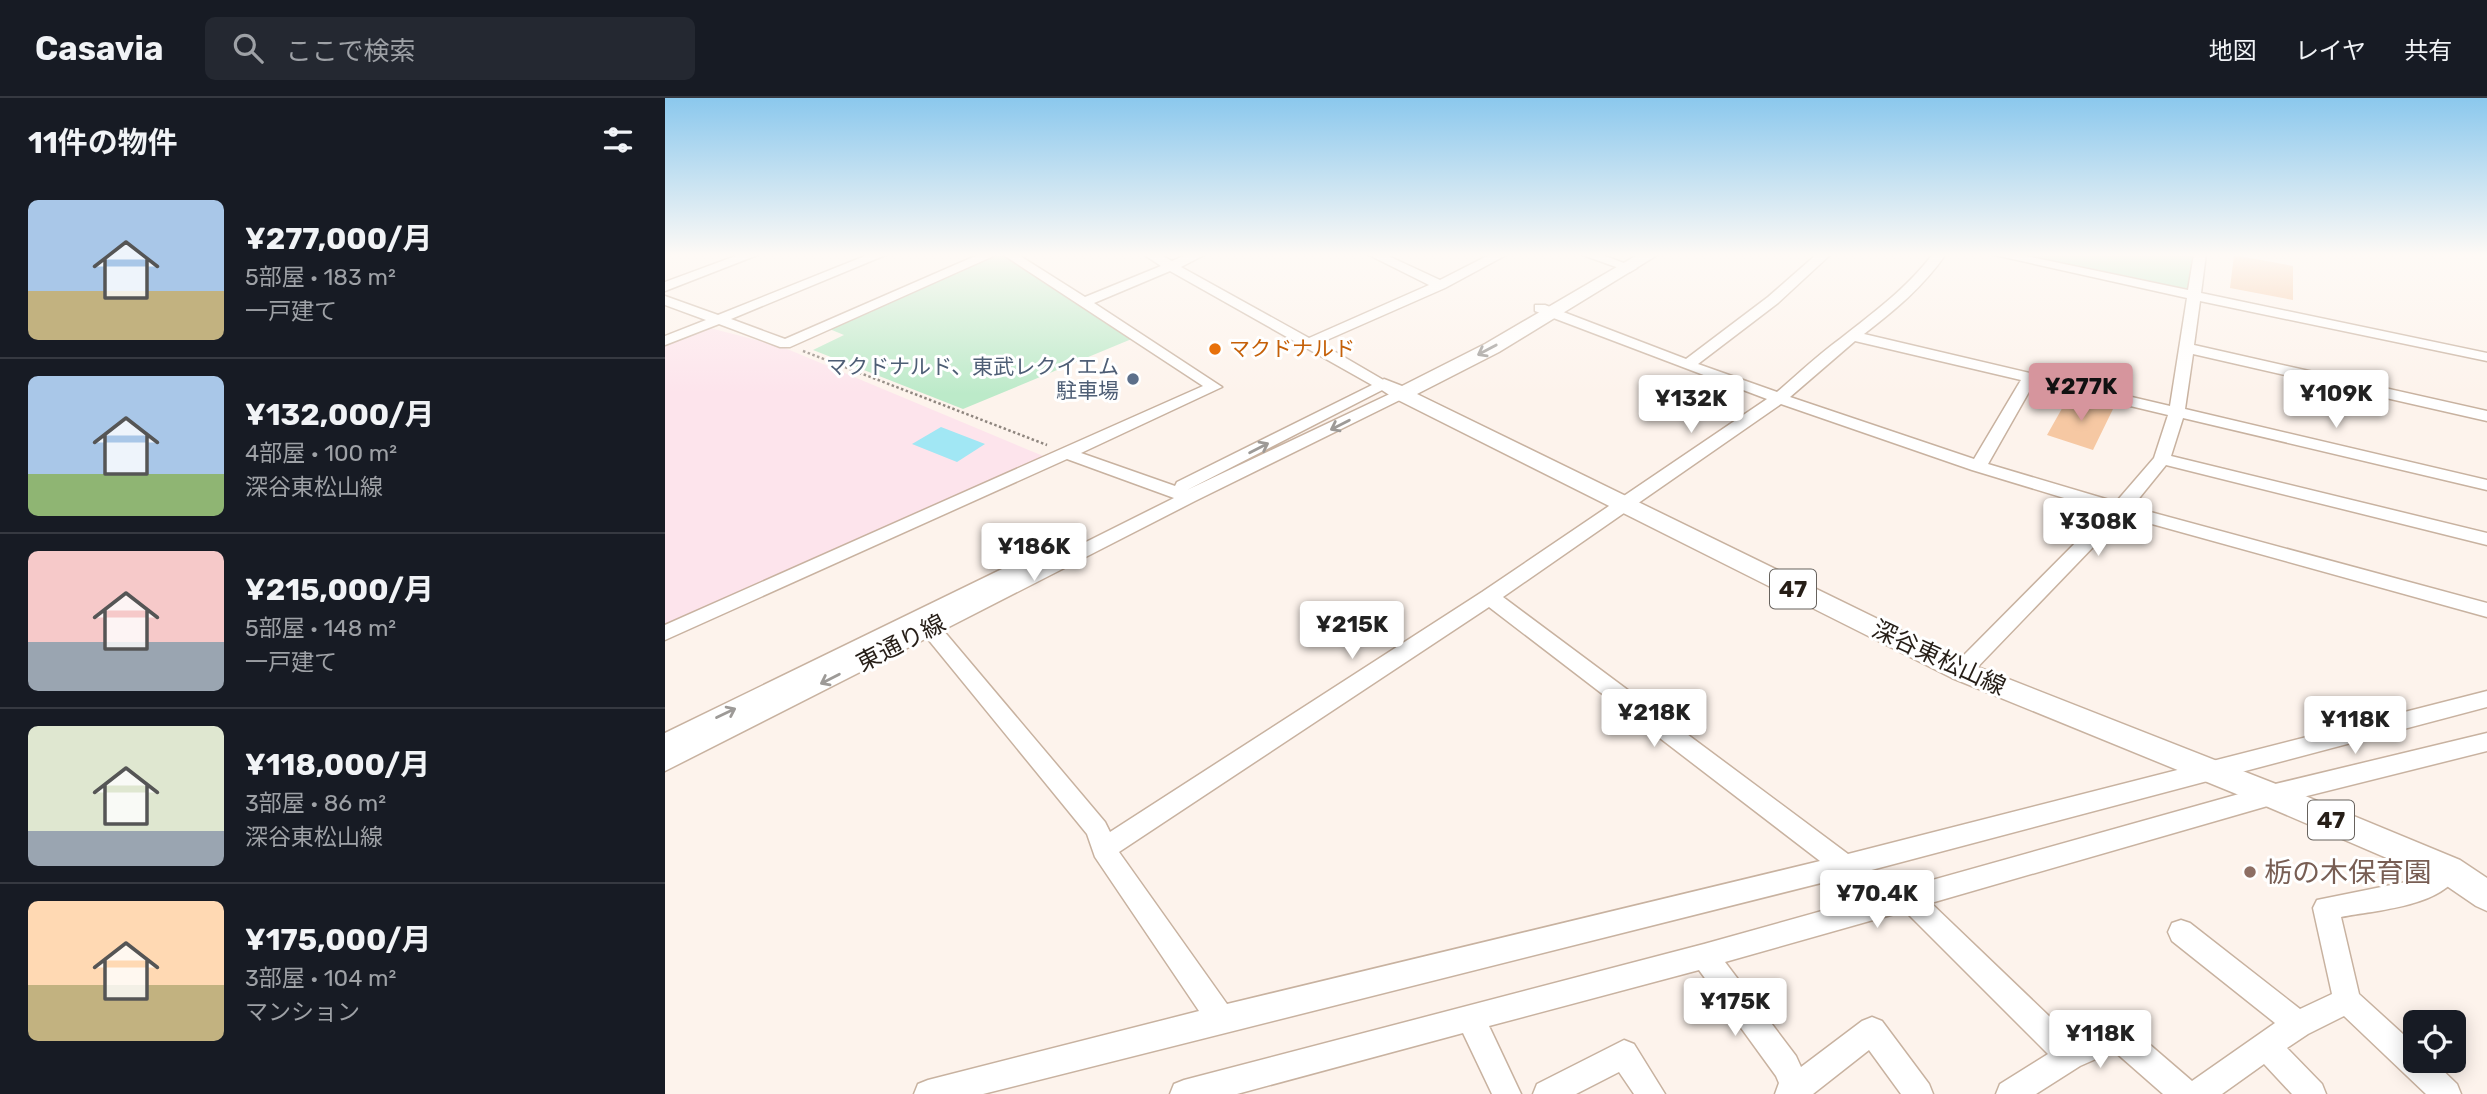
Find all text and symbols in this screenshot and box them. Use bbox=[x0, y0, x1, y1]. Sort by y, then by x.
search box bbox=[205, 17, 695, 80]
text: Casavia bbox=[35, 29, 163, 68]
icon: search bbox=[229, 29, 267, 67]
text: ここで検索 bbox=[285, 36, 415, 67]
text: 地図 bbox=[2209, 37, 2257, 65]
text: レイヤ bbox=[2295, 37, 2366, 65]
text: 共有 bbox=[2404, 37, 2452, 65]
icon: filters bbox=[599, 121, 637, 159]
text: 11件の物件 bbox=[28, 125, 178, 161]
text: ¥277,000/月 bbox=[245, 221, 432, 257]
icon: home bbox=[84, 228, 168, 312]
text: 5部屋 · 183 m² bbox=[245, 263, 396, 291]
text: 一戸建て bbox=[245, 297, 337, 325]
place label: マクドナルド bbox=[1229, 336, 1355, 361]
marker: マクドナルド bbox=[1207, 341, 1223, 357]
one-way arrow bbox=[1477, 344, 1497, 358]
place label: マクドナルド、東武レクイエム 駐車場 bbox=[826, 354, 1119, 403]
pin: ¥277K bbox=[2032, 364, 2130, 423]
pin: ¥109K bbox=[2287, 370, 2385, 430]
marker: マクドナルド、東武レクイエム 駐車場 bbox=[1125, 371, 1141, 387]
text: ¥277K bbox=[2045, 372, 2117, 400]
pin: ¥132K bbox=[1642, 376, 1740, 435]
text: ¥109K bbox=[2300, 379, 2372, 407]
text: ¥132K bbox=[1655, 384, 1727, 412]
text: ¥132,000/月 bbox=[245, 397, 434, 433]
icon: home bbox=[84, 404, 168, 488]
one-way arrow bbox=[1330, 418, 1351, 432]
text: 4部屋 · 100 m² bbox=[245, 439, 397, 467]
one-way arrow bbox=[1248, 441, 1269, 455]
text: 深谷東松山線 bbox=[245, 473, 383, 501]
pin: ¥308K bbox=[2049, 498, 2147, 558]
text: ¥308K bbox=[2059, 507, 2137, 535]
pin: ¥186K bbox=[985, 524, 1083, 583]
text: ¥186K bbox=[997, 532, 1071, 560]
road number: 47 bbox=[1770, 569, 1816, 608]
text: ¥215,000/月 bbox=[245, 572, 434, 608]
icon: home bbox=[84, 579, 168, 663]
pin: ¥215K bbox=[1303, 602, 1401, 661]
street label: 東通り線 bbox=[852, 609, 950, 677]
text: ¥215K bbox=[1316, 610, 1388, 638]
text: 5部屋 · 148 m² bbox=[245, 614, 396, 642]
street label: 深谷東松山線 bbox=[1868, 615, 2010, 701]
text: 一戸建て bbox=[245, 648, 337, 676]
one-way arrow bbox=[820, 672, 841, 686]
pin: ¥218K bbox=[1605, 690, 1703, 749]
pin: ¥118K bbox=[2306, 696, 2404, 756]
text: ¥218K bbox=[1617, 698, 1691, 726]
text: ¥118K bbox=[2320, 705, 2390, 733]
one-way arrow bbox=[715, 706, 736, 720]
text: ¥118,000/月 bbox=[245, 747, 430, 783]
icon: home bbox=[84, 754, 168, 838]
text: 3部屋 · 86 m² bbox=[245, 789, 386, 817]
road number: 47 bbox=[2308, 800, 2354, 840]
text: 深谷東松山線 bbox=[245, 823, 383, 851]
place label: 栃の木保育園 bbox=[2264, 856, 2432, 889]
marker: 栃の木保育園 bbox=[2242, 864, 2258, 880]
pin: ¥70.4K bbox=[1820, 870, 1934, 930]
text: ¥70.4K bbox=[1836, 879, 1918, 907]
text: ¥175,000/月 bbox=[245, 922, 432, 958]
icon: home bbox=[84, 929, 168, 1013]
text: 3部屋 · 104 m² bbox=[245, 964, 396, 992]
pin: ¥175K bbox=[1686, 978, 1784, 1038]
text: ¥175K bbox=[1700, 987, 1770, 1015]
text: マンション bbox=[245, 998, 360, 1026]
pin: ¥118K bbox=[2051, 1010, 2149, 1070]
map controls bbox=[2403, 1010, 2466, 1073]
button: locate bbox=[2403, 1010, 2466, 1073]
text: ¥118K bbox=[2065, 1019, 2135, 1047]

